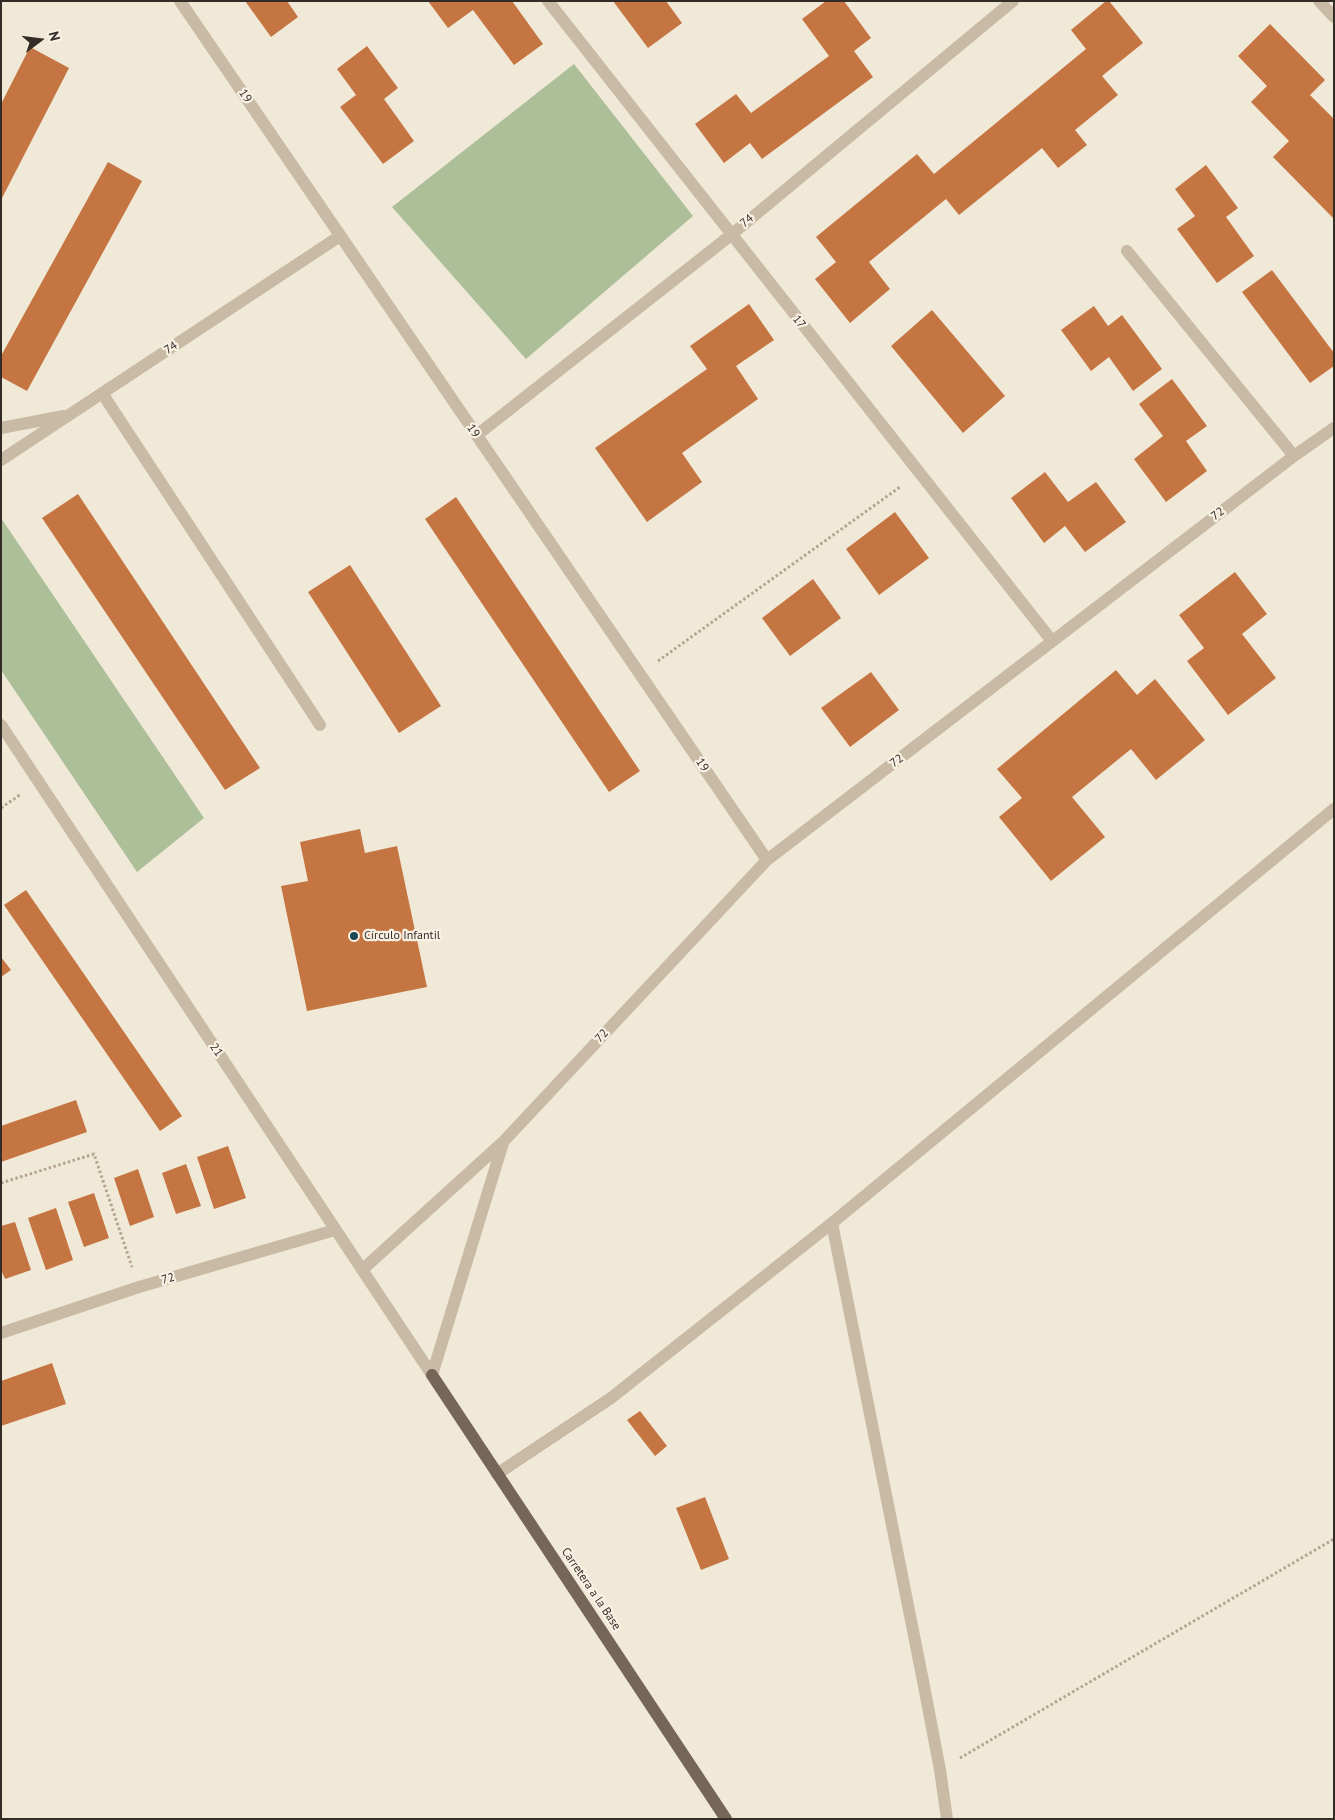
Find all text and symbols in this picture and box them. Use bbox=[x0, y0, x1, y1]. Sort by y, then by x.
north arrow bbox=[15, 15, 65, 65]
text: N bbox=[45, 29, 64, 43]
street label: 19 bbox=[235, 87, 255, 105]
street label: 74 bbox=[737, 211, 757, 231]
street label: 17 bbox=[789, 312, 809, 332]
street label: 74 bbox=[162, 338, 180, 358]
street label: 19 bbox=[463, 422, 483, 440]
street label: 72 bbox=[1208, 504, 1228, 524]
street label: 72 bbox=[887, 751, 907, 771]
street label: 19 bbox=[692, 756, 712, 774]
place label: Círculo Infantil bbox=[364, 929, 440, 943]
marker: Círculo Infantil bbox=[348, 930, 360, 942]
street label: 72 bbox=[592, 1026, 612, 1046]
street label: 21 bbox=[206, 1041, 226, 1059]
street label: 72 bbox=[160, 1270, 176, 1288]
street label: Carretera a la Base bbox=[558, 1545, 624, 1633]

